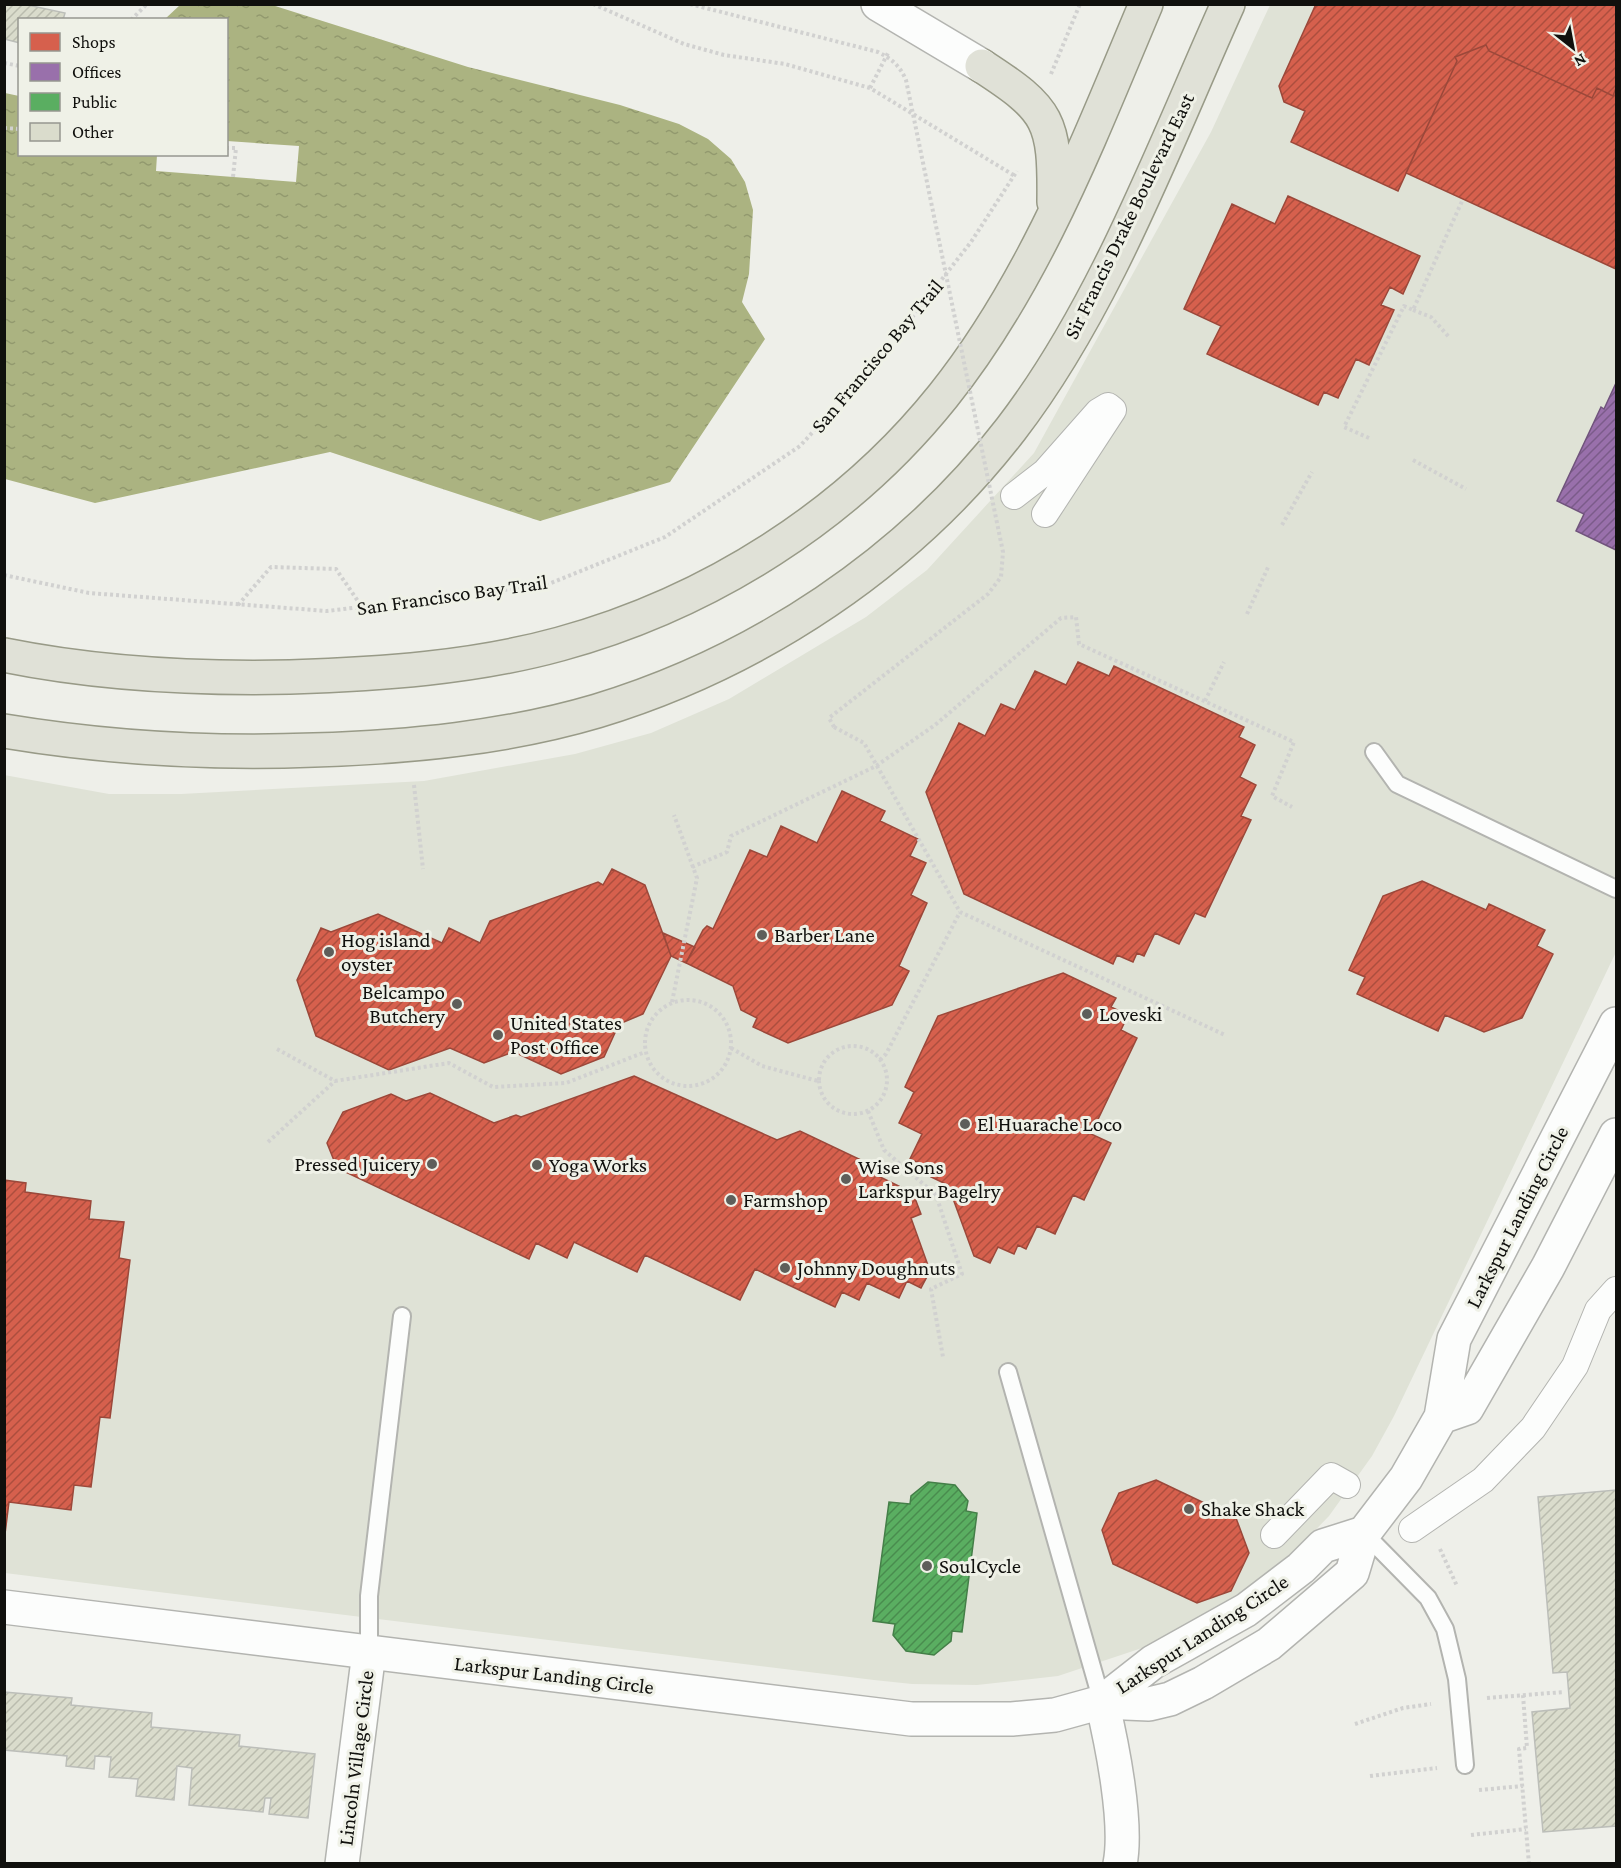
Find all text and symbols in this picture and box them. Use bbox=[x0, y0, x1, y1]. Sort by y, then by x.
legend bbox=[18, 18, 228, 156]
north arrow bbox=[1543, 18, 1603, 78]
text: Shops bbox=[72, 32, 116, 52]
text: N bbox=[1571, 50, 1590, 71]
text: Offices bbox=[72, 62, 121, 82]
street label: Sir Francis Drake Boulevard East bbox=[1059, 88, 1200, 343]
text: Public bbox=[72, 92, 117, 112]
text: Other bbox=[72, 122, 115, 142]
street label: San Francisco Bay Trail bbox=[806, 275, 948, 437]
street label: San Francisco Bay Trail bbox=[355, 570, 549, 620]
place label: Barber Lane bbox=[774, 923, 875, 947]
place label: Hog island oyster bbox=[341, 928, 431, 976]
marker: Barber Lane bbox=[755, 928, 769, 942]
marker: Hog island oyster bbox=[322, 945, 336, 959]
place label: Belcampo Butchery bbox=[362, 980, 445, 1028]
marker: Belcampo Butchery bbox=[450, 997, 464, 1011]
place label: Loveski bbox=[1099, 1002, 1163, 1026]
marker: Loveski bbox=[1080, 1007, 1094, 1021]
place label: United States Post Office bbox=[510, 1011, 622, 1059]
marker: United States Post Office bbox=[491, 1028, 505, 1042]
place label: El Huarache Loco bbox=[977, 1112, 1122, 1136]
marker: El Huarache Loco bbox=[958, 1117, 972, 1131]
street label: Larkspur Landing Circle bbox=[1461, 1122, 1573, 1312]
place label: Pressed Juicery bbox=[295, 1152, 420, 1176]
place label: Yoga Works bbox=[549, 1153, 647, 1177]
place label: Wise Sons Larkspur Bagelry bbox=[858, 1155, 1001, 1203]
marker: Pressed Juicery bbox=[425, 1157, 439, 1171]
marker: Yoga Works bbox=[530, 1158, 544, 1172]
marker: Wise Sons Larkspur Bagelry bbox=[839, 1172, 853, 1186]
place label: Farmshop bbox=[743, 1188, 828, 1212]
marker: Farmshop bbox=[724, 1193, 738, 1207]
place label: Johnny Doughnuts bbox=[795, 1256, 955, 1280]
marker: Johnny Doughnuts bbox=[778, 1261, 792, 1275]
place label: Shake Shack bbox=[1201, 1497, 1304, 1521]
marker: Shake Shack bbox=[1182, 1502, 1196, 1516]
place label: SoulCycle bbox=[939, 1554, 1021, 1578]
marker: SoulCycle bbox=[920, 1559, 934, 1573]
street label: Larkspur Landing Circle bbox=[1111, 1569, 1293, 1699]
street label: Larkspur Landing Circle bbox=[453, 1651, 655, 1699]
street label: Lincoln Village Circle bbox=[333, 1669, 379, 1847]

